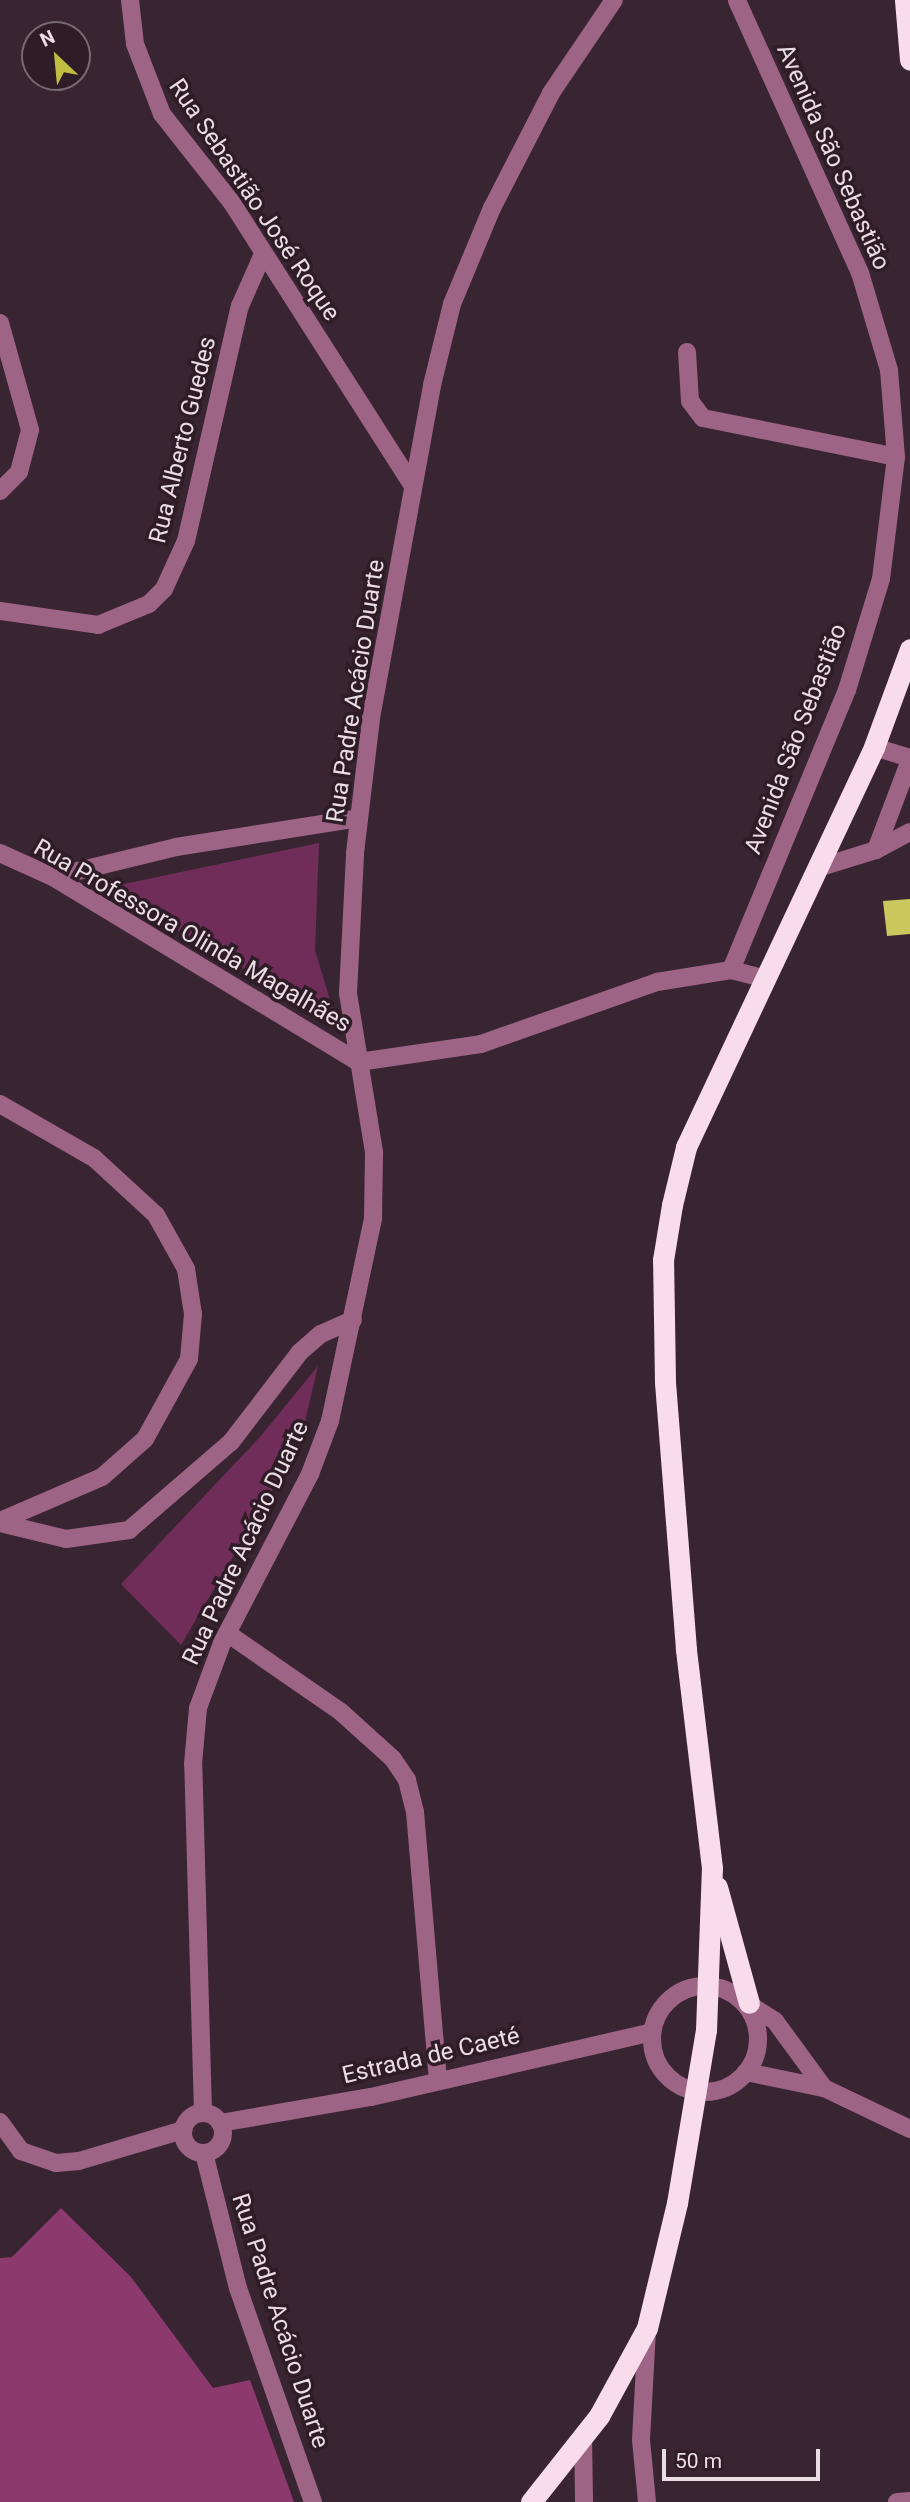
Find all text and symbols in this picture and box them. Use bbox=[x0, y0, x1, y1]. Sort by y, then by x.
north arrow bbox=[21, 21, 91, 91]
text: N bbox=[36, 25, 59, 52]
street label: Avenida São Sebastião bbox=[770, 40, 896, 274]
street label: Rua Sebastião José Roque bbox=[162, 74, 346, 326]
street label: Rua Alberto Guedes bbox=[143, 334, 223, 546]
street label: Rua Padre Acácio Duarte bbox=[321, 557, 391, 825]
street label: Avenida São Sebastião bbox=[739, 620, 853, 858]
street label: Rua Professora Olinda Magalhães bbox=[28, 833, 356, 1039]
street label: Rua Padre Acácio Duarte bbox=[177, 1416, 315, 1670]
street label: Estrada de Caeté bbox=[339, 2022, 523, 2090]
street label: Rua Padre Acácio Duarte bbox=[225, 2190, 335, 2452]
scale bar bbox=[665, 2436, 822, 2480]
text: 50 m bbox=[675, 2449, 722, 2473]

